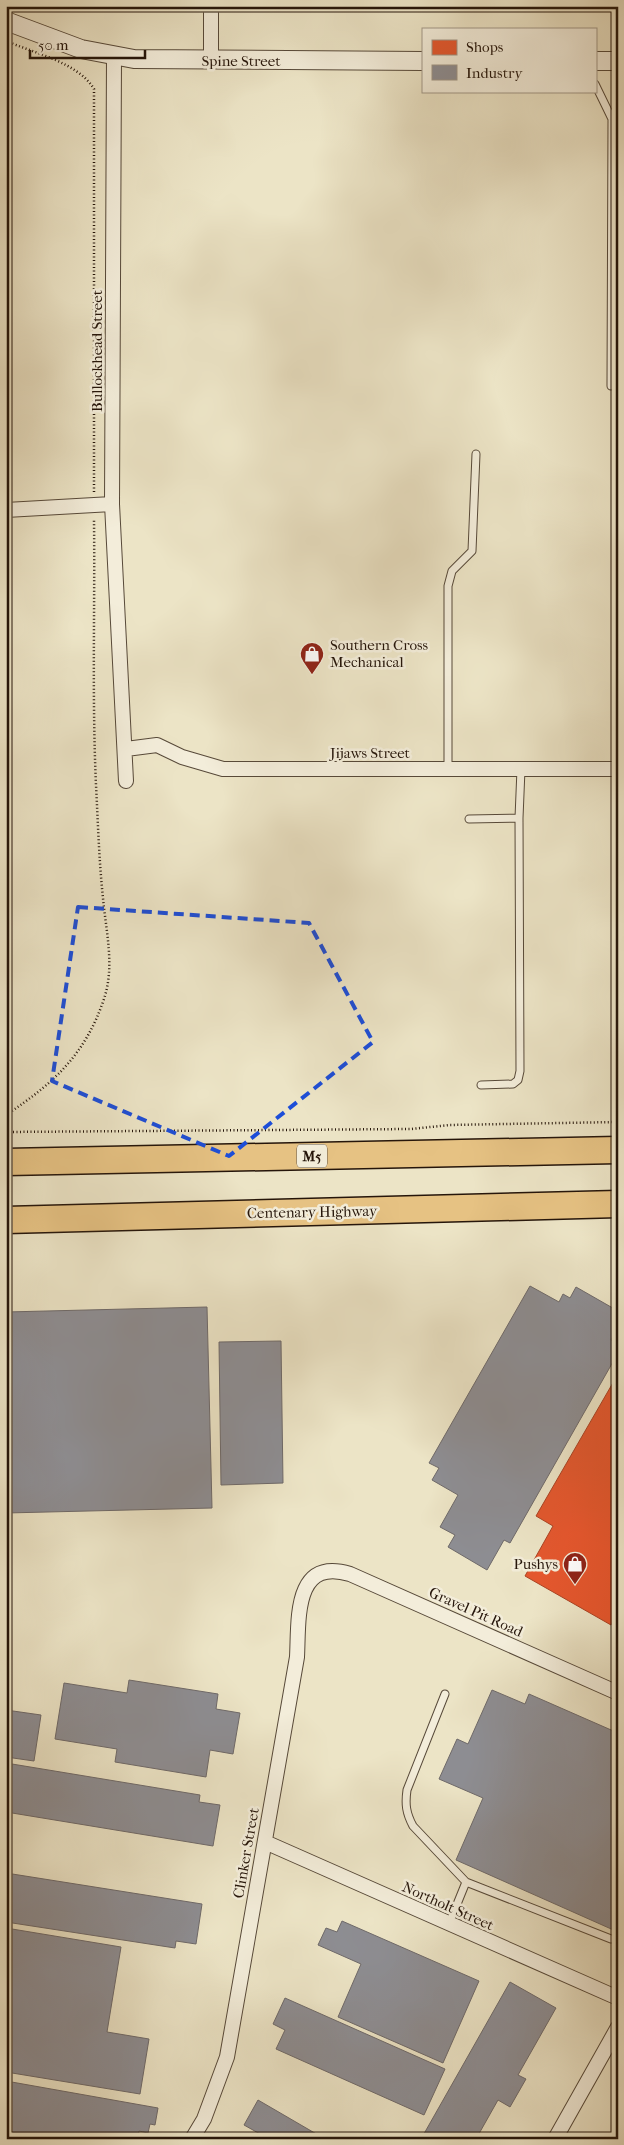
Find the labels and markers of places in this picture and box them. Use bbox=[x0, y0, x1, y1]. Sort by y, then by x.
place label: Southern Cross Mechanical bbox=[330, 636, 429, 671]
shop icon: Southern Cross Mechanical bbox=[299, 641, 325, 675]
shop icon: Pushys bbox=[562, 1551, 588, 1585]
place label: Pushys bbox=[514, 1555, 558, 1573]

